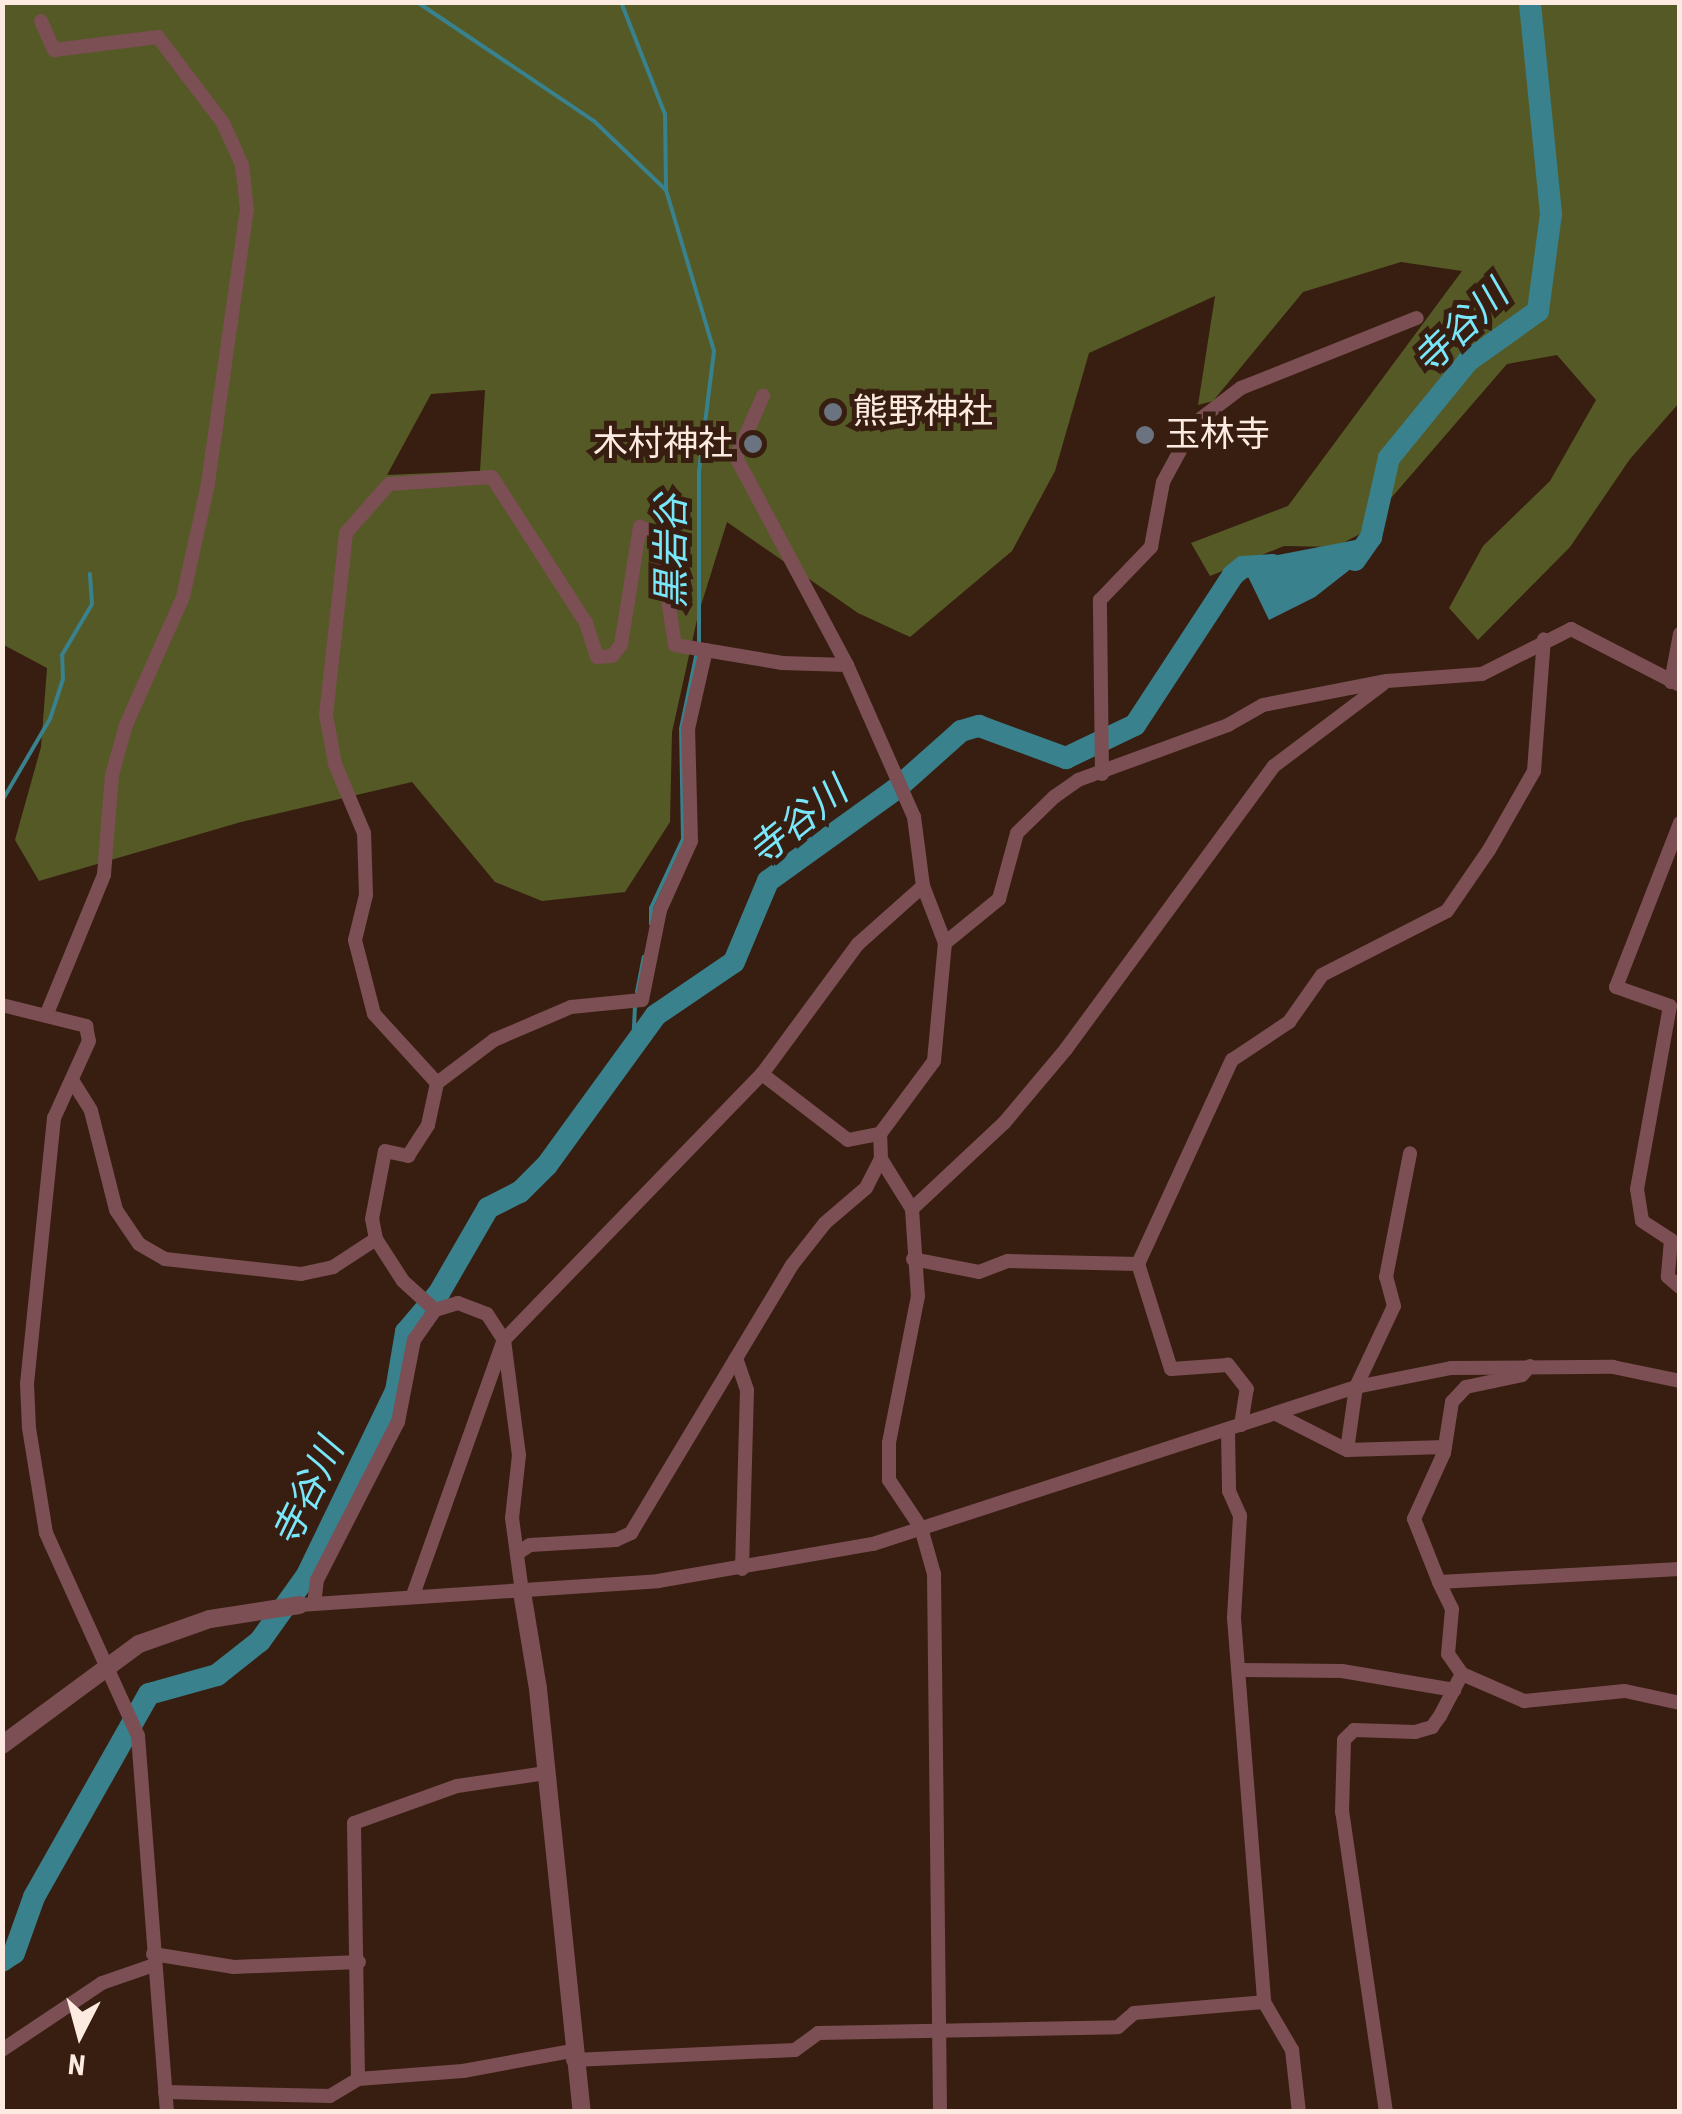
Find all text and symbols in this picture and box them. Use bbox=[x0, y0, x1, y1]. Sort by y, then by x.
water label: 寺谷川 bbox=[1404, 272, 1518, 384]
place label: 熊野神社 bbox=[853, 391, 993, 433]
marker: 熊野神社 bbox=[822, 401, 844, 423]
place label: 玉林寺 bbox=[1165, 414, 1270, 456]
place label: 木村神社 bbox=[593, 423, 733, 465]
marker: 玉林寺 bbox=[1134, 424, 1156, 446]
marker: 木村神社 bbox=[742, 433, 764, 455]
water label: 黒岩谷 bbox=[649, 494, 695, 608]
water label: 寺谷川 bbox=[739, 768, 857, 876]
water label: 寺谷川 bbox=[263, 1432, 353, 1554]
north arrow bbox=[30, 1984, 130, 2084]
text: N bbox=[67, 2047, 87, 2082]

